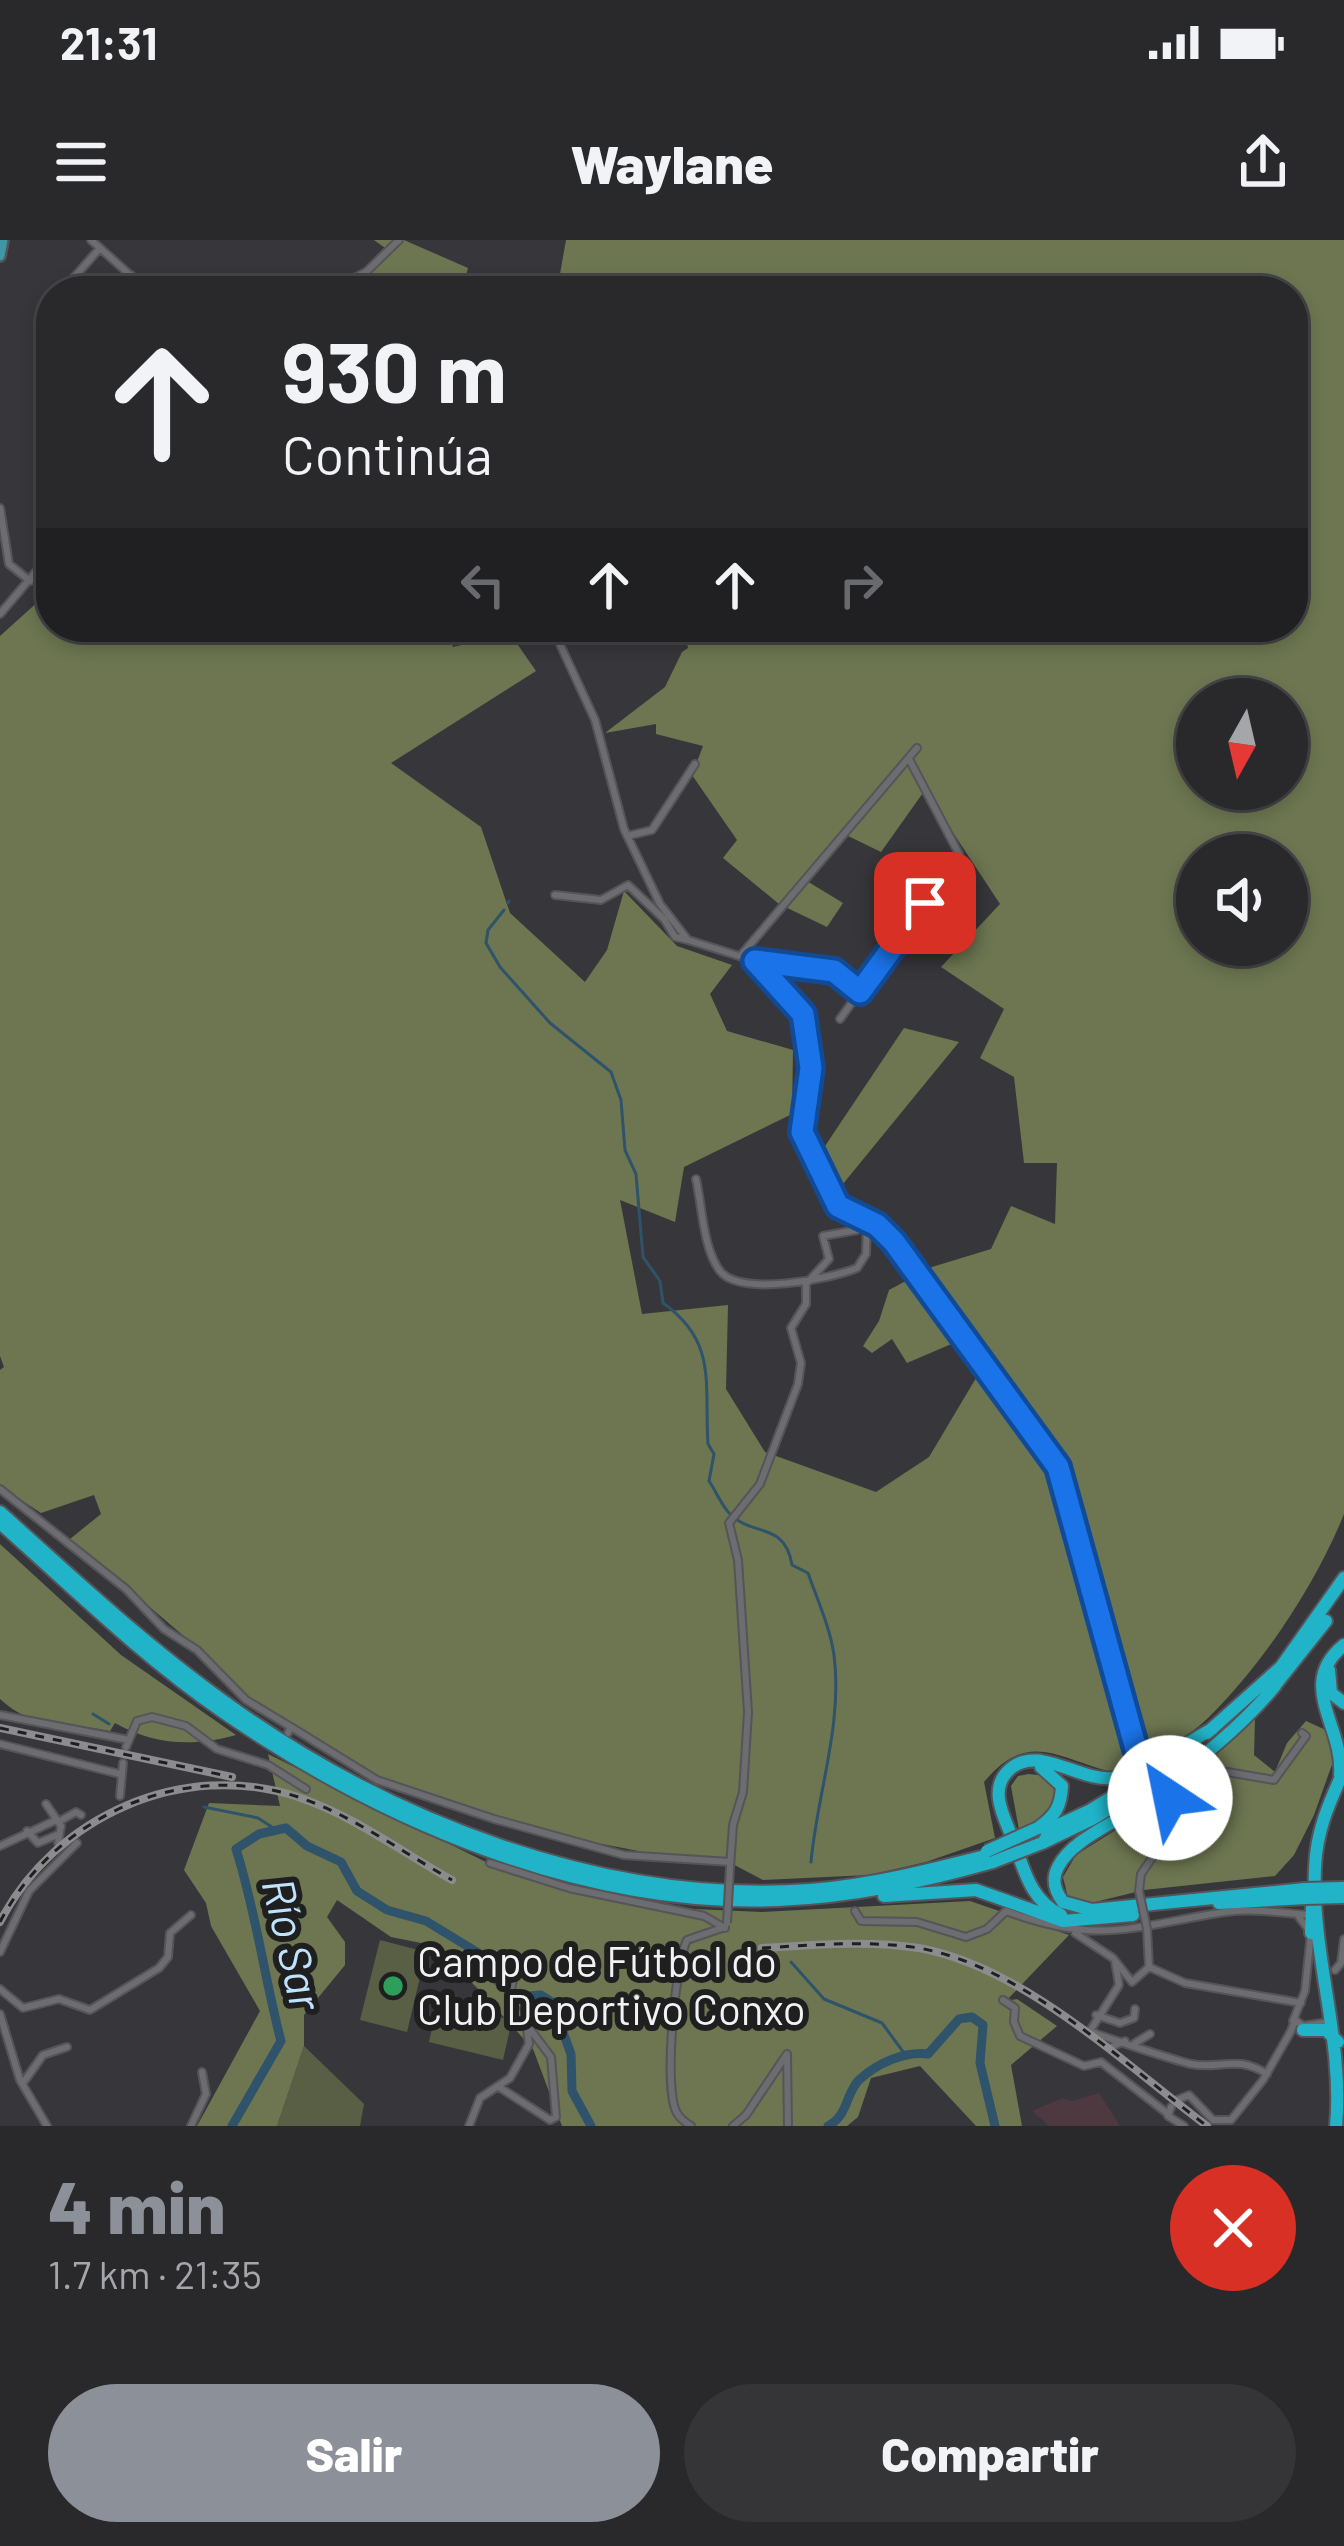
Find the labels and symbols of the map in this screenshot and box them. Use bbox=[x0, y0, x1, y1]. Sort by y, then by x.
north arrow bbox=[1176, 678, 1308, 810]
pin bbox=[874, 852, 976, 954]
position arrow bbox=[1107, 1735, 1233, 1861]
water label: Río Sar bbox=[253, 1872, 336, 2017]
place label: Campo de Fútbol do Club Deportivo Conxo bbox=[417, 1935, 806, 2034]
marker: Campo de Fútbol do Club Deportivo Conxo bbox=[380, 1973, 406, 1999]

